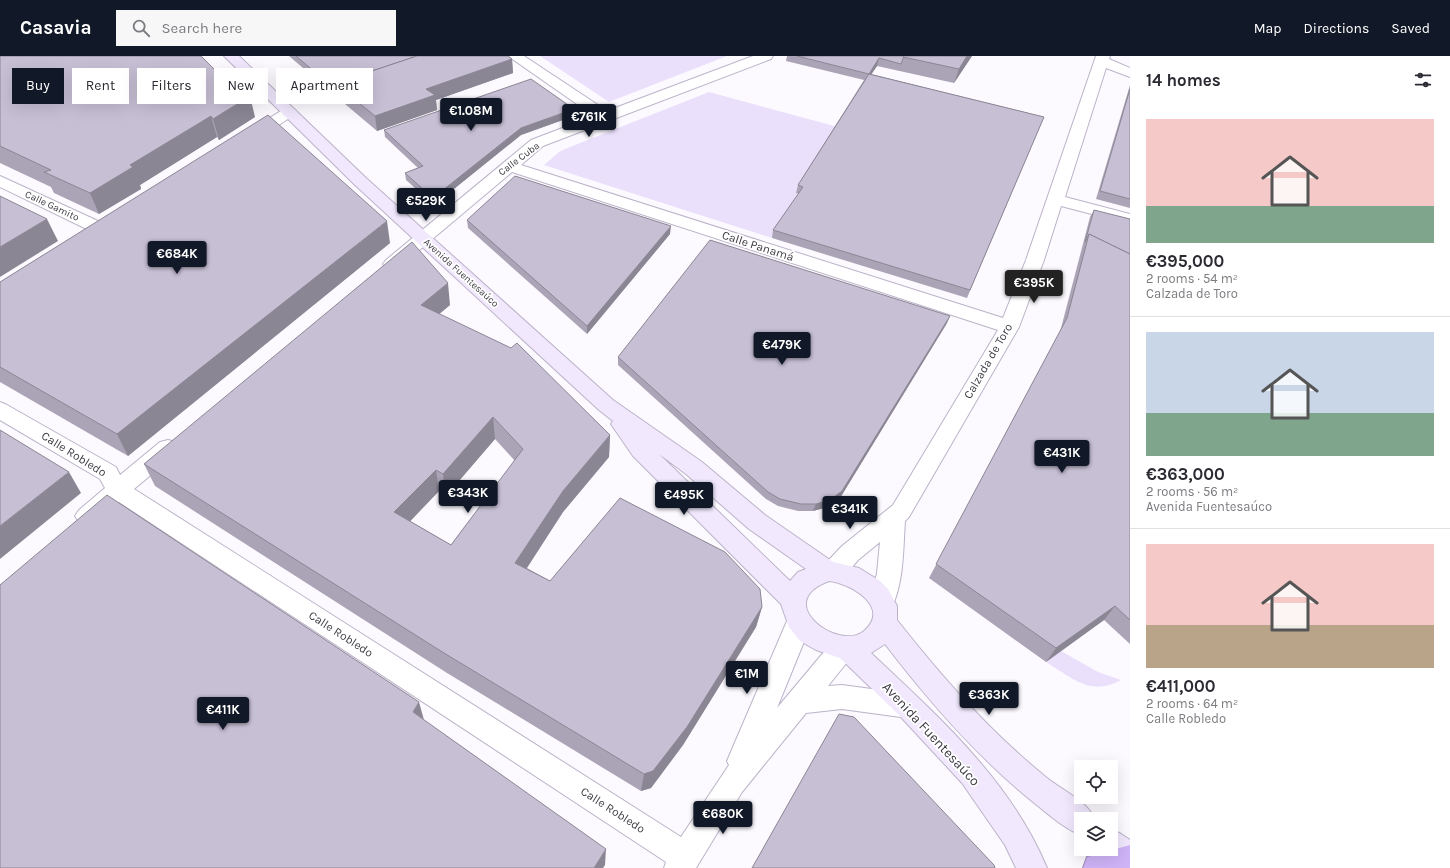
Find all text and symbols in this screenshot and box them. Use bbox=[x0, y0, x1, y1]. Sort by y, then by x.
search box bbox=[116, 10, 396, 46]
text: Casavia bbox=[20, 17, 92, 39]
icon: search bbox=[130, 17, 152, 39]
text: Search here bbox=[162, 19, 242, 37]
text: Map bbox=[1254, 20, 1282, 37]
text: Directions bbox=[1304, 20, 1369, 37]
text: Saved bbox=[1391, 20, 1430, 37]
chip: Buy bbox=[12, 68, 64, 104]
chip: Rent bbox=[72, 68, 129, 104]
chip: Filters bbox=[137, 68, 206, 104]
chip: New bbox=[214, 68, 268, 104]
chip: Apartment bbox=[276, 68, 373, 104]
icon: filters bbox=[1412, 69, 1434, 91]
text: 14 homes bbox=[1146, 70, 1221, 90]
pin: €1.08M bbox=[438, 98, 504, 132]
text: €1.08M bbox=[449, 103, 493, 118]
pin: €761K bbox=[561, 104, 617, 138]
text: €761K bbox=[571, 109, 607, 124]
street label: Calle Cuba bbox=[496, 140, 542, 178]
icon: home bbox=[1254, 145, 1326, 217]
street label: Calle Gamito bbox=[23, 188, 81, 224]
pin: €529K bbox=[398, 188, 454, 222]
text: €529K bbox=[406, 193, 446, 208]
street label: Calle Panamá bbox=[720, 228, 796, 264]
street label: Avenida Fuentesaúco bbox=[421, 236, 501, 310]
pin: €684K bbox=[149, 241, 205, 275]
text: €684K bbox=[157, 246, 197, 261]
text: €395,000 bbox=[1146, 251, 1224, 271]
pin: €395K bbox=[1006, 270, 1062, 304]
text: 2 rooms · 54 m² bbox=[1146, 271, 1238, 286]
text: €395K bbox=[1014, 275, 1054, 290]
text: Calzada de Toro bbox=[1146, 286, 1238, 301]
street label: Calzada de Toro bbox=[961, 321, 1015, 401]
pin: €479K bbox=[754, 332, 810, 366]
text: €479K bbox=[763, 337, 801, 352]
icon: home bbox=[1254, 358, 1326, 430]
street label: Calle Robledo bbox=[39, 428, 109, 480]
pin: €431K bbox=[1034, 440, 1090, 474]
text: €431K bbox=[1043, 445, 1081, 460]
text: €363,000 bbox=[1146, 464, 1225, 484]
pin: €343K bbox=[440, 480, 496, 514]
pin: €495K bbox=[656, 482, 712, 516]
text: 2 rooms · 56 m² bbox=[1146, 484, 1238, 499]
text: €343K bbox=[448, 485, 488, 500]
text: €495K bbox=[664, 487, 704, 502]
pin: €341K bbox=[822, 496, 878, 530]
text: Avenida Fuentesaúco bbox=[1146, 499, 1272, 514]
text: €341K bbox=[831, 501, 869, 516]
icon: home bbox=[1254, 570, 1326, 642]
street label: Calle Robledo bbox=[306, 608, 376, 660]
pin: €1M bbox=[728, 661, 766, 695]
text: €1M bbox=[735, 666, 759, 681]
text: €411,000 bbox=[1146, 676, 1216, 696]
street label: Avenida Fuentesaúco bbox=[878, 679, 984, 789]
pin: €363K bbox=[961, 682, 1017, 716]
text: €363K bbox=[969, 687, 1009, 702]
text: 2 rooms · 64 m² bbox=[1146, 696, 1238, 711]
pin: €411K bbox=[195, 697, 251, 731]
text: €411K bbox=[206, 702, 240, 717]
text: Calle Robledo bbox=[1146, 711, 1226, 726]
map controls bbox=[1074, 760, 1118, 856]
button: locate bbox=[1074, 760, 1118, 804]
street label: Calle Robledo bbox=[578, 784, 648, 836]
pin: €680K bbox=[695, 801, 751, 835]
text: €680K bbox=[702, 806, 744, 821]
button: layers bbox=[1074, 812, 1118, 856]

